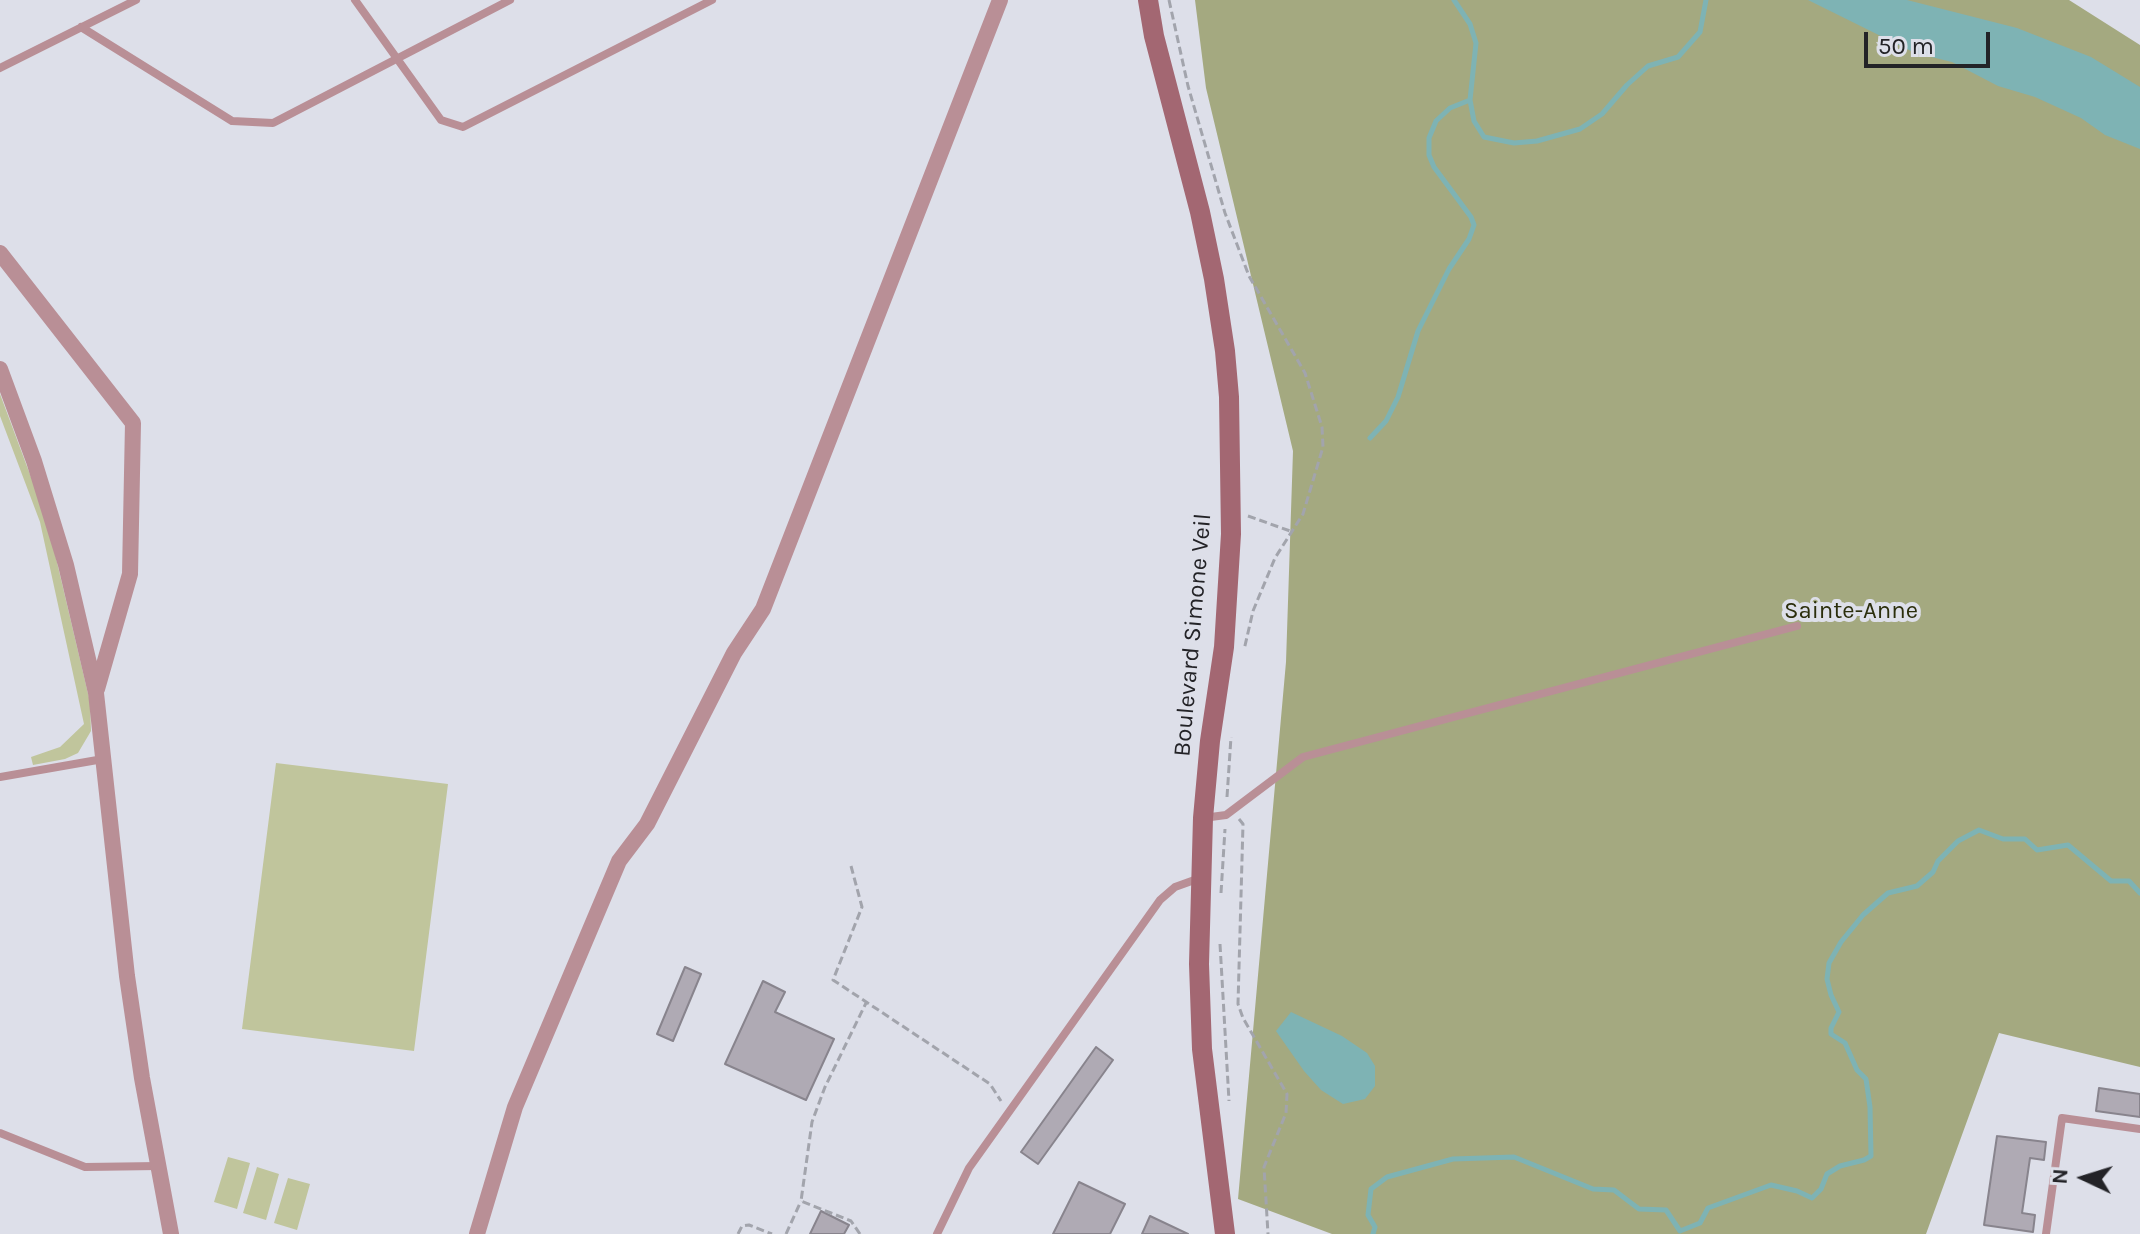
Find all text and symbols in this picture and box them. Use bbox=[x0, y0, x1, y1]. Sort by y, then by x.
scale bar bbox=[1868, 16, 1994, 66]
text: 50 m bbox=[1878, 32, 1934, 60]
street label: Boulevard Simone Veil bbox=[1168, 512, 1218, 758]
park label: Sainte-Anne bbox=[1784, 597, 1918, 625]
north arrow bbox=[2044, 1138, 2124, 1218]
text: N bbox=[2047, 1168, 2074, 1185]

